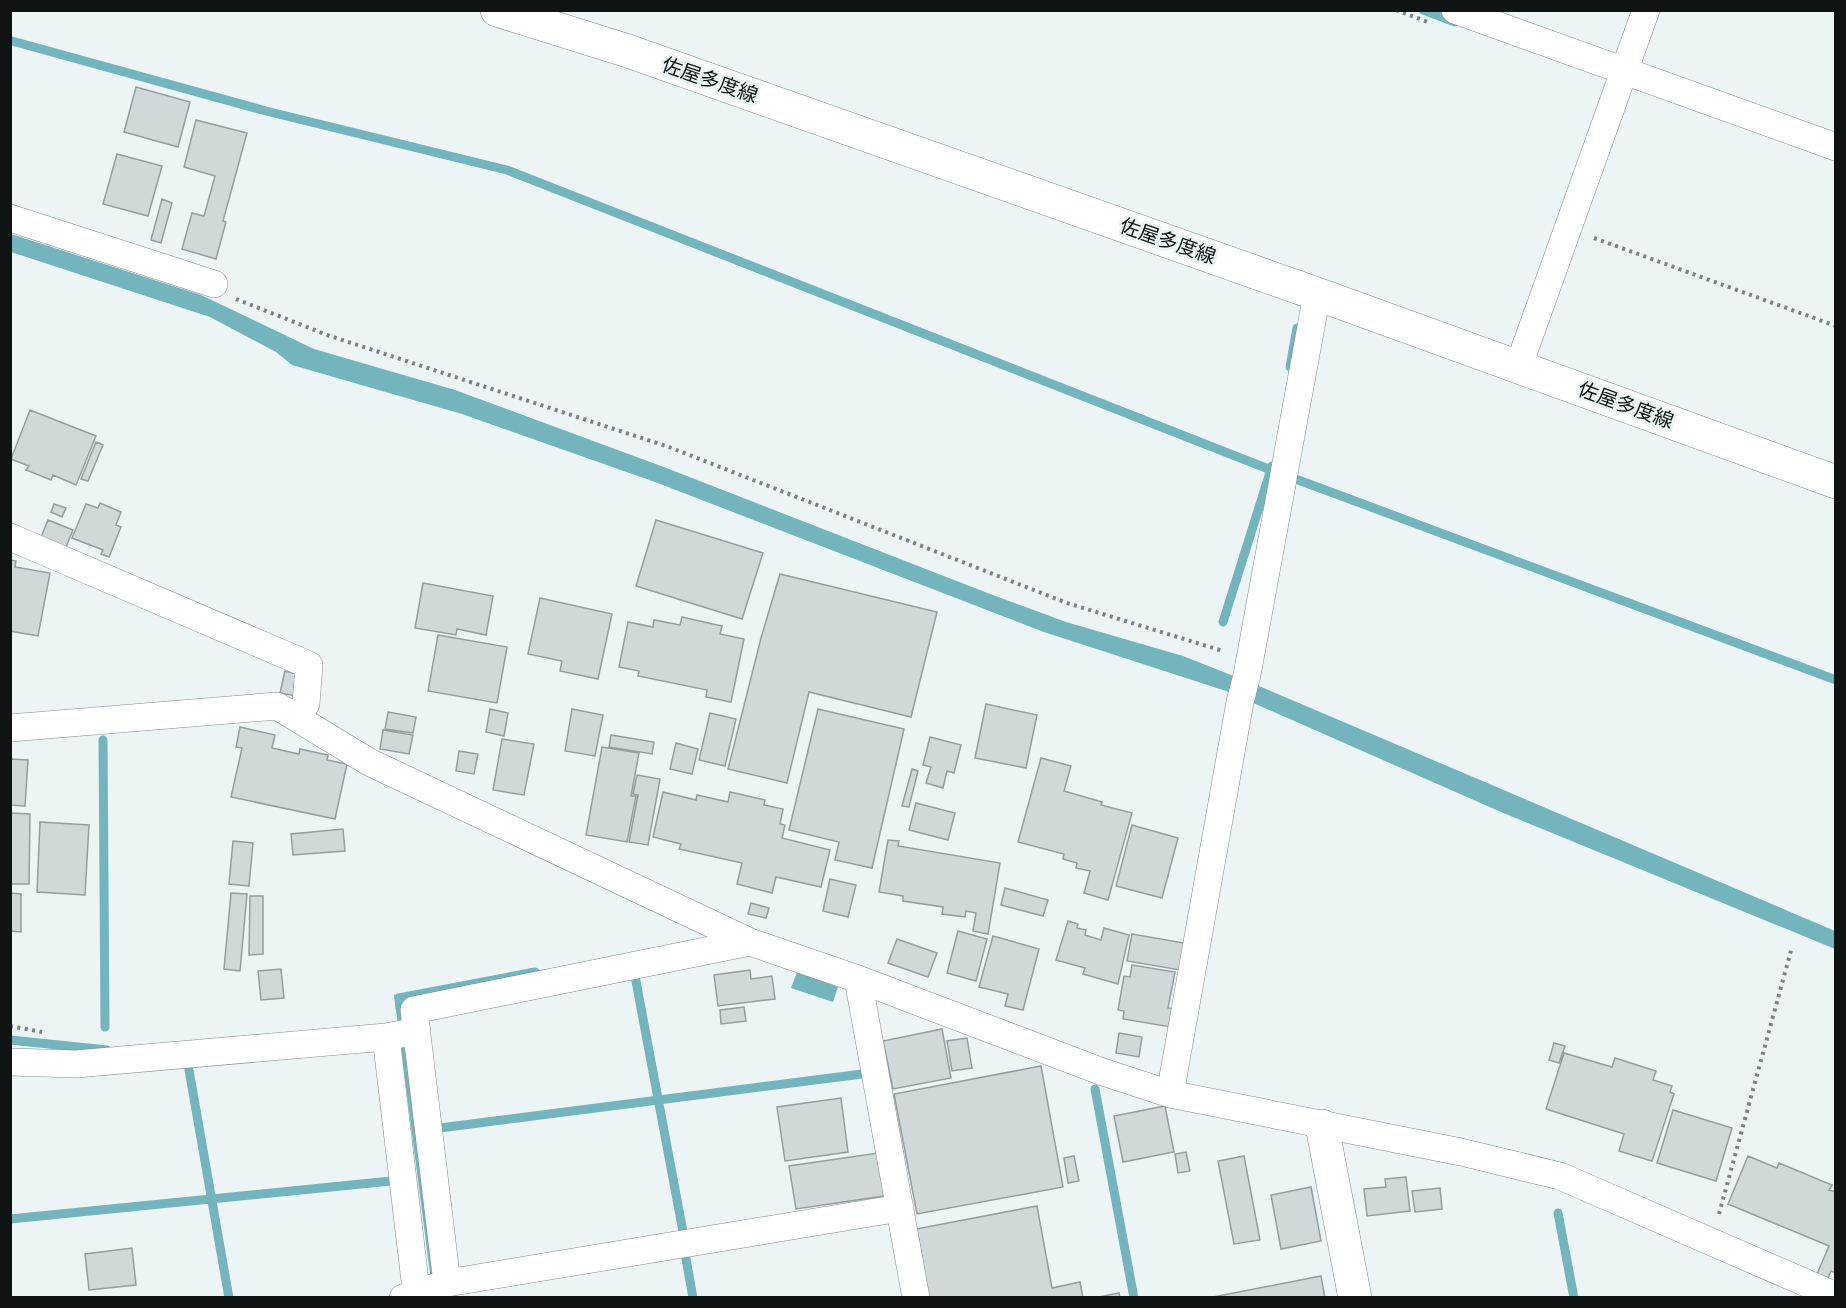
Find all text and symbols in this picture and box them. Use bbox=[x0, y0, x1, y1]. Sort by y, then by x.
street label: 佐屋多度線 bbox=[659, 52, 761, 108]
street label: 佐屋多度線 bbox=[1117, 213, 1219, 269]
street label: 佐屋多度線 bbox=[1575, 377, 1677, 433]

